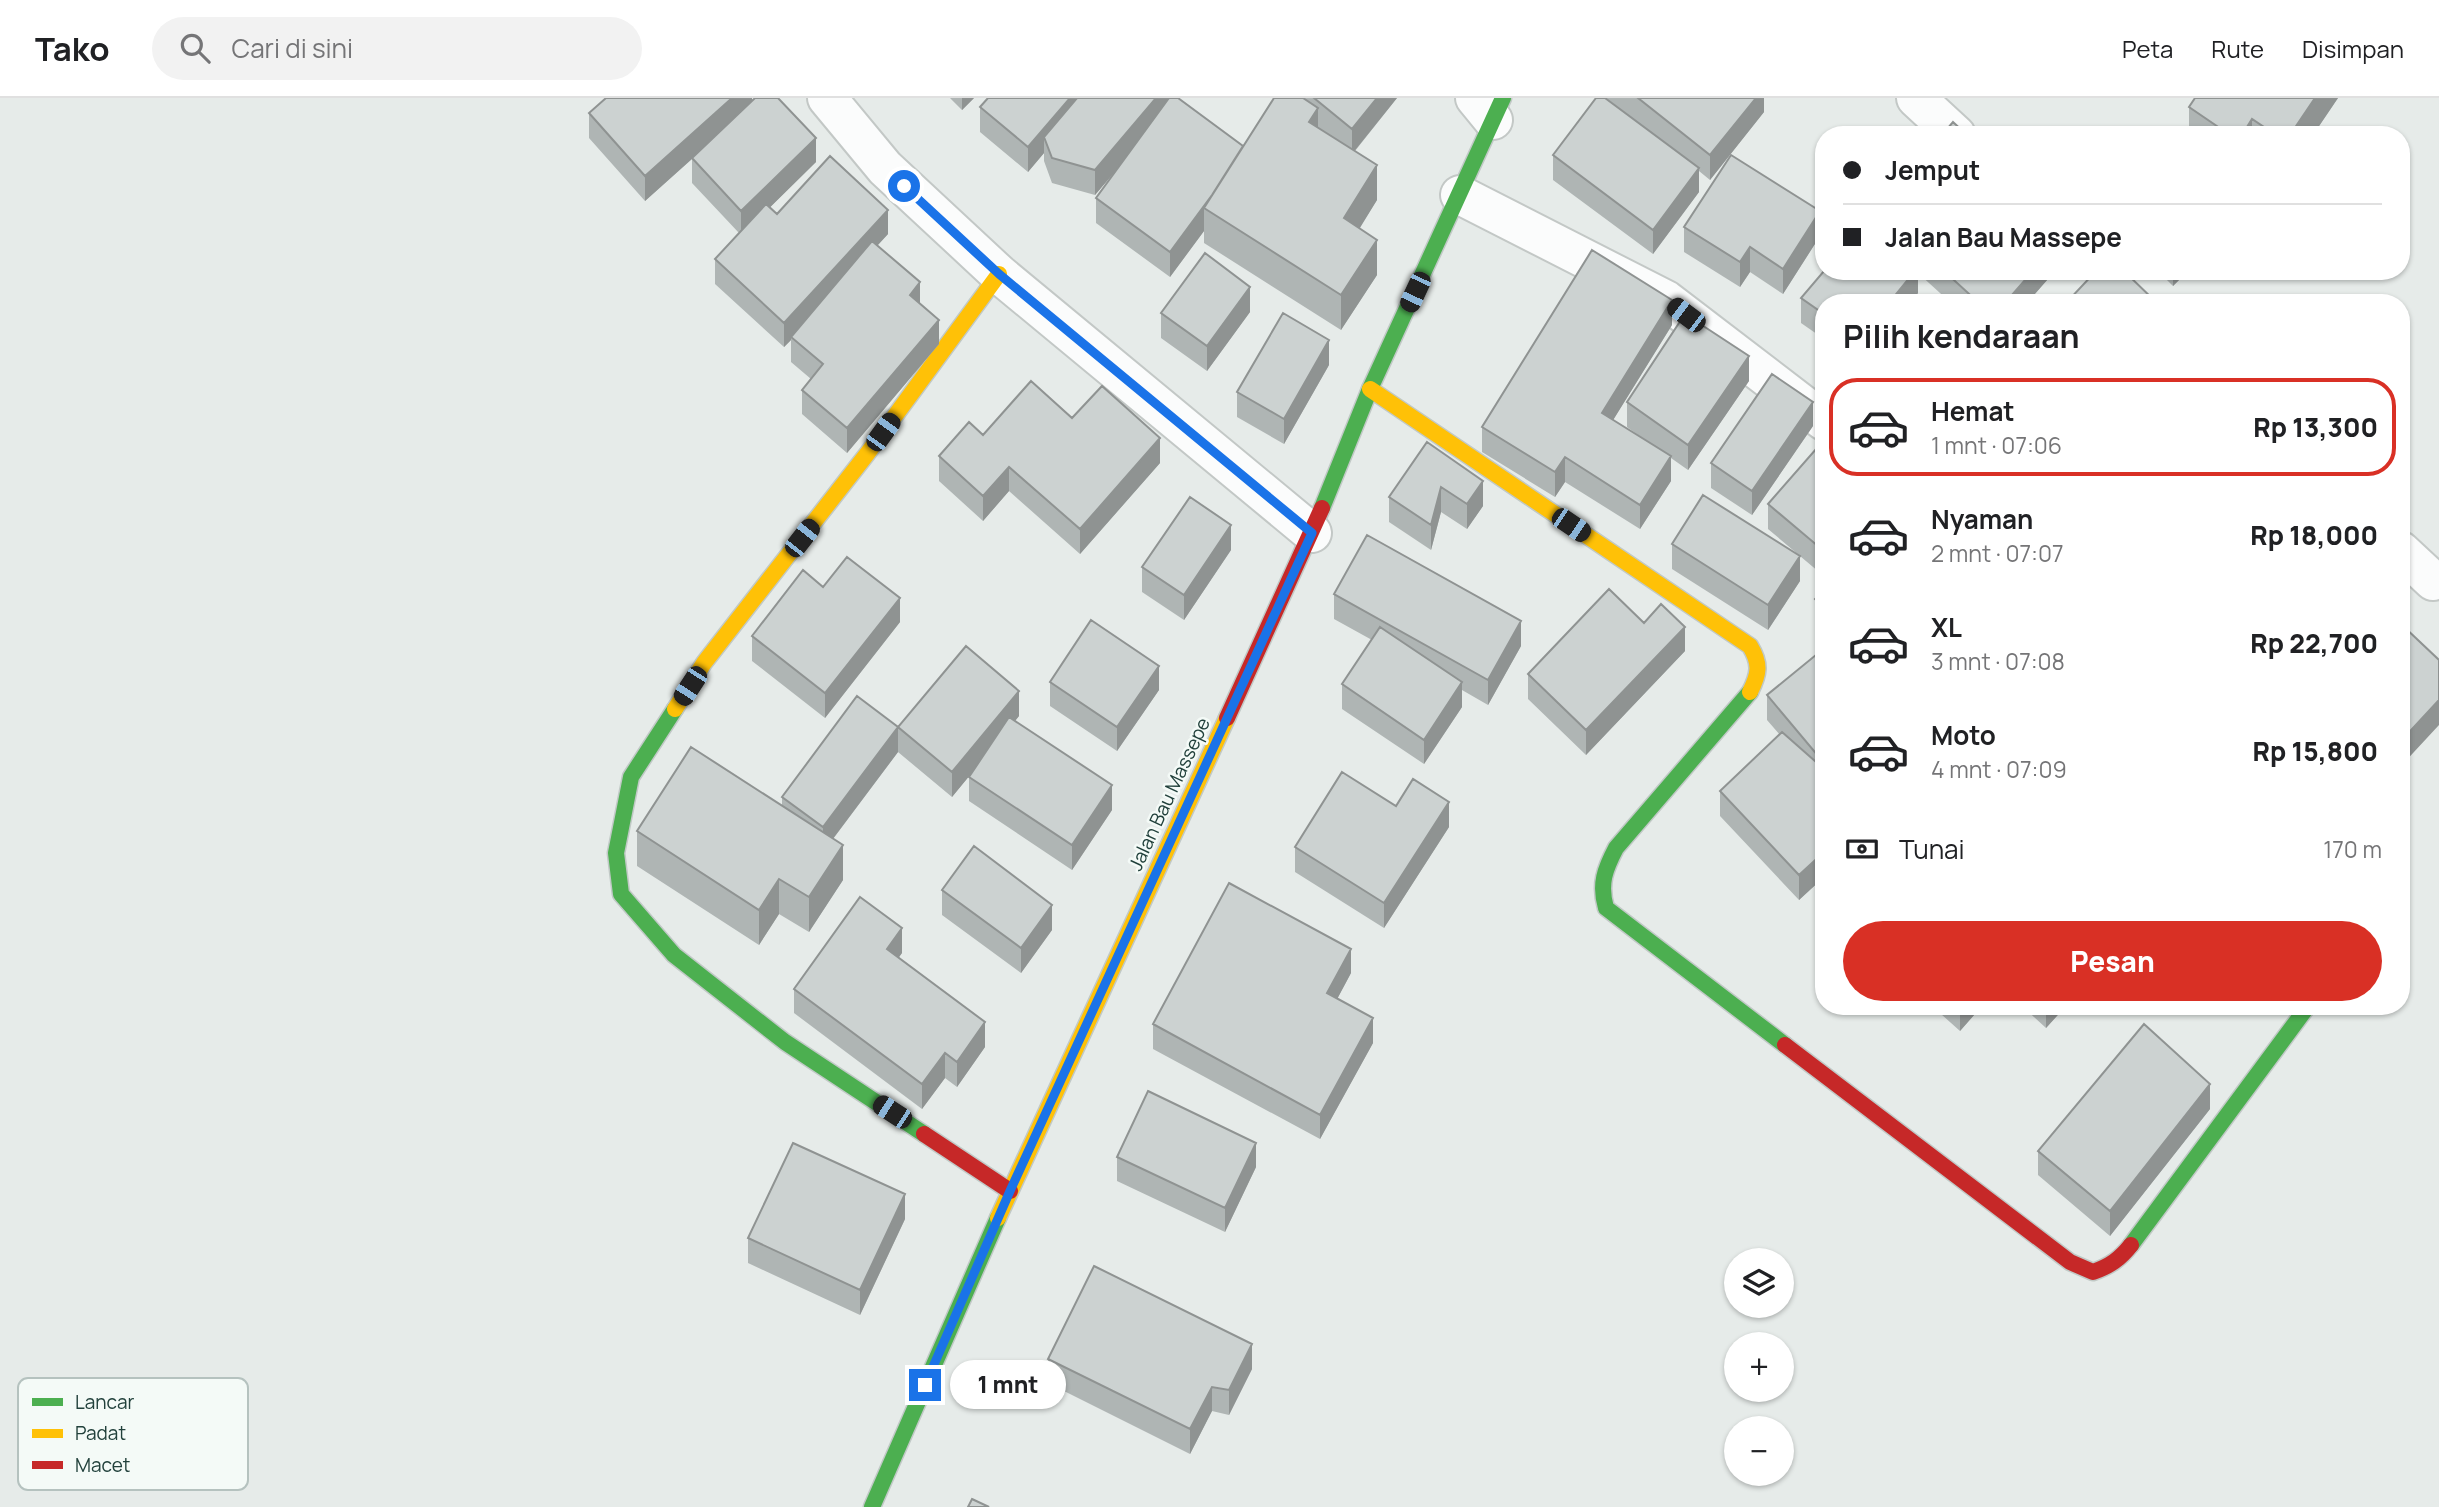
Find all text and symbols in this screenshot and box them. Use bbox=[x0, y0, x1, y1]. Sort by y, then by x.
search box bbox=[152, 17, 642, 80]
text: Tako bbox=[35, 26, 110, 71]
icon: search bbox=[176, 29, 214, 67]
text: Cari di sini bbox=[232, 30, 353, 66]
text: Peta bbox=[2122, 32, 2173, 65]
text: Rute bbox=[2211, 32, 2264, 65]
text: Disimpan bbox=[2302, 32, 2404, 65]
text: Jemput bbox=[1885, 152, 1980, 188]
route start bbox=[888, 170, 920, 202]
text: Jalan Bau Massepe bbox=[1885, 219, 2122, 255]
car bbox=[1397, 269, 1434, 315]
car bbox=[1663, 294, 1710, 336]
text: Pilih kendaraan bbox=[1843, 314, 2080, 358]
text: Hemat bbox=[1931, 393, 2015, 429]
icon: car bbox=[1847, 396, 1910, 459]
car bbox=[863, 409, 904, 455]
text: Rp 13,300 bbox=[2253, 409, 2378, 445]
text: 1 mnt · 07:06 bbox=[1931, 429, 2062, 461]
text: Nyaman bbox=[1931, 501, 2033, 537]
icon: car bbox=[1847, 504, 1910, 567]
car bbox=[1548, 505, 1595, 545]
car bbox=[781, 515, 824, 561]
text: Rp 18,000 bbox=[2250, 517, 2378, 553]
text: 2 mnt · 07:07 bbox=[1931, 537, 2064, 569]
text: XL bbox=[1931, 609, 1962, 645]
icon: car bbox=[1847, 612, 1910, 675]
text: Rp 22,700 bbox=[2250, 625, 2378, 661]
text: 3 mnt · 07:08 bbox=[1931, 645, 2065, 677]
car bbox=[670, 663, 711, 709]
street label: Jalan Bau Massepe bbox=[1122, 713, 1216, 875]
text: Moto bbox=[1931, 717, 1996, 753]
icon: car bbox=[1847, 720, 1910, 783]
text: Rp 15,800 bbox=[2253, 733, 2378, 769]
text: 4 mnt · 07:09 bbox=[1931, 753, 2067, 785]
icon: cash bbox=[1843, 830, 1881, 868]
text: Tunai bbox=[1899, 831, 1965, 867]
text: 170 m bbox=[2323, 833, 2382, 865]
button: Pesan bbox=[1843, 921, 2382, 1001]
car bbox=[869, 1092, 916, 1132]
map controls bbox=[1724, 1248, 1794, 1486]
button: layers bbox=[1724, 1248, 1794, 1318]
button: + bbox=[1724, 1332, 1794, 1402]
callout: 1 mnt bbox=[950, 1360, 1065, 1410]
text: 1 mnt bbox=[978, 1368, 1038, 1400]
route end bbox=[909, 1369, 941, 1401]
legend bbox=[18, 1378, 248, 1490]
text: Lancar bbox=[75, 1389, 134, 1415]
button: − bbox=[1724, 1416, 1794, 1486]
text: Padat bbox=[75, 1420, 126, 1446]
text: Macet bbox=[75, 1452, 130, 1478]

